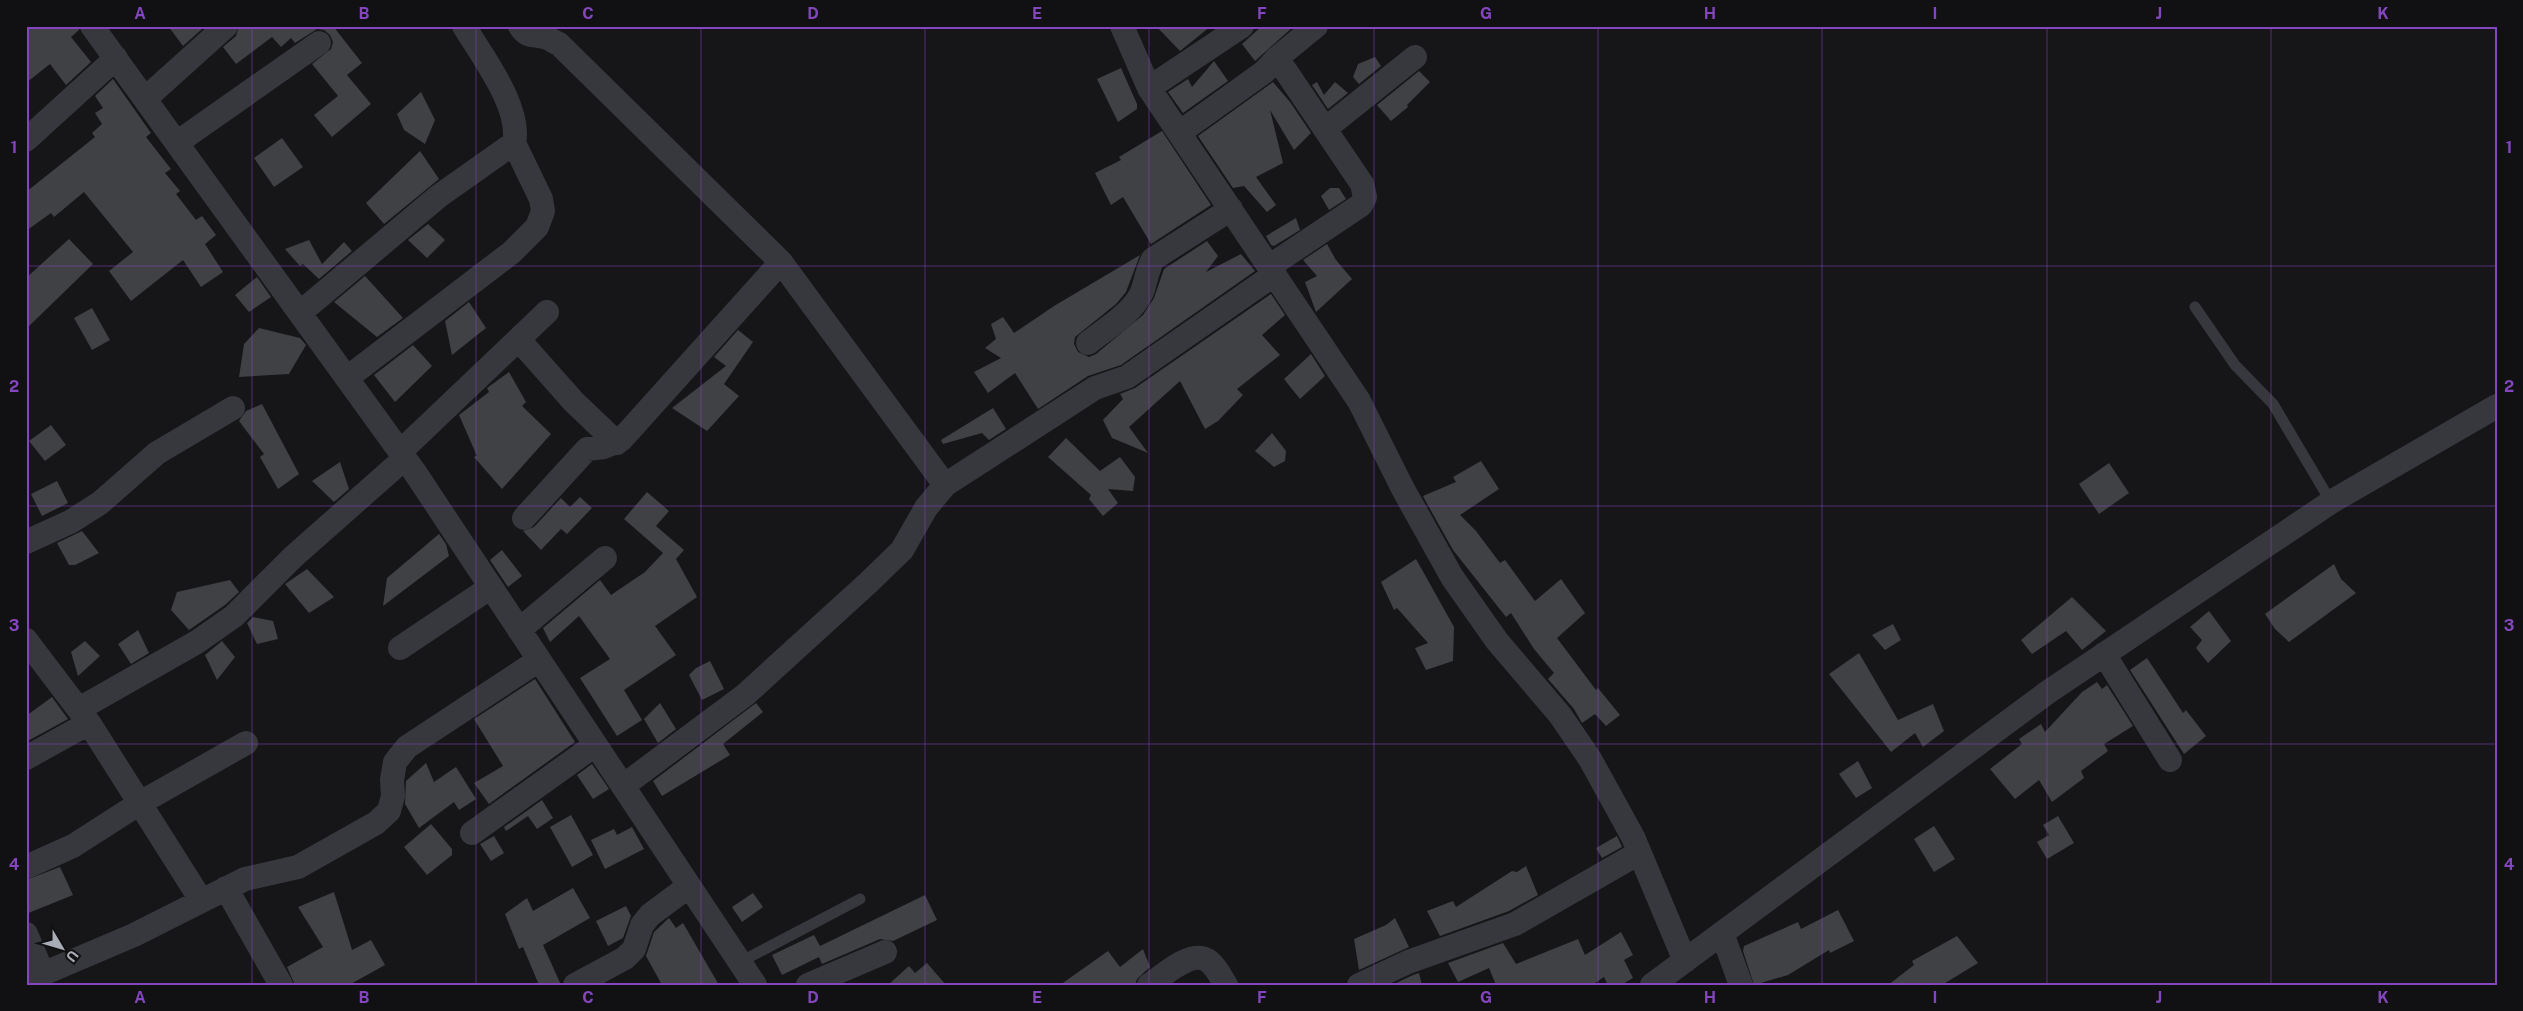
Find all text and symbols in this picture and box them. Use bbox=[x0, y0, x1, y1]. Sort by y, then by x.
text: A bbox=[134, 4, 146, 23]
text: B bbox=[359, 4, 370, 23]
text: C bbox=[582, 4, 594, 23]
text: D bbox=[807, 4, 819, 23]
text: E bbox=[1032, 4, 1042, 23]
text: F bbox=[1257, 4, 1267, 23]
text: G bbox=[1480, 4, 1492, 23]
text: H bbox=[1704, 4, 1716, 23]
text: I bbox=[1933, 4, 1937, 23]
text: J bbox=[2156, 4, 2162, 23]
text: K bbox=[2377, 4, 2389, 23]
text: 1 bbox=[11, 138, 17, 157]
text: 1 bbox=[2506, 138, 2512, 157]
text: 2 bbox=[9, 377, 19, 396]
text: 2 bbox=[2504, 377, 2514, 396]
text: 3 bbox=[9, 616, 19, 635]
text: 3 bbox=[2504, 616, 2514, 635]
text: 4 bbox=[9, 855, 20, 874]
text: 4 bbox=[2504, 855, 2515, 874]
north arrow bbox=[38, 924, 88, 974]
text: U bbox=[63, 947, 82, 965]
text: A bbox=[134, 988, 146, 1007]
text: B bbox=[359, 988, 370, 1007]
text: C bbox=[582, 988, 594, 1007]
text: D bbox=[807, 988, 819, 1007]
text: E bbox=[1032, 988, 1042, 1007]
text: F bbox=[1257, 988, 1267, 1007]
text: G bbox=[1480, 988, 1492, 1007]
text: H bbox=[1704, 988, 1716, 1007]
text: I bbox=[1933, 988, 1937, 1007]
text: J bbox=[2156, 988, 2162, 1007]
text: K bbox=[2377, 988, 2389, 1007]

